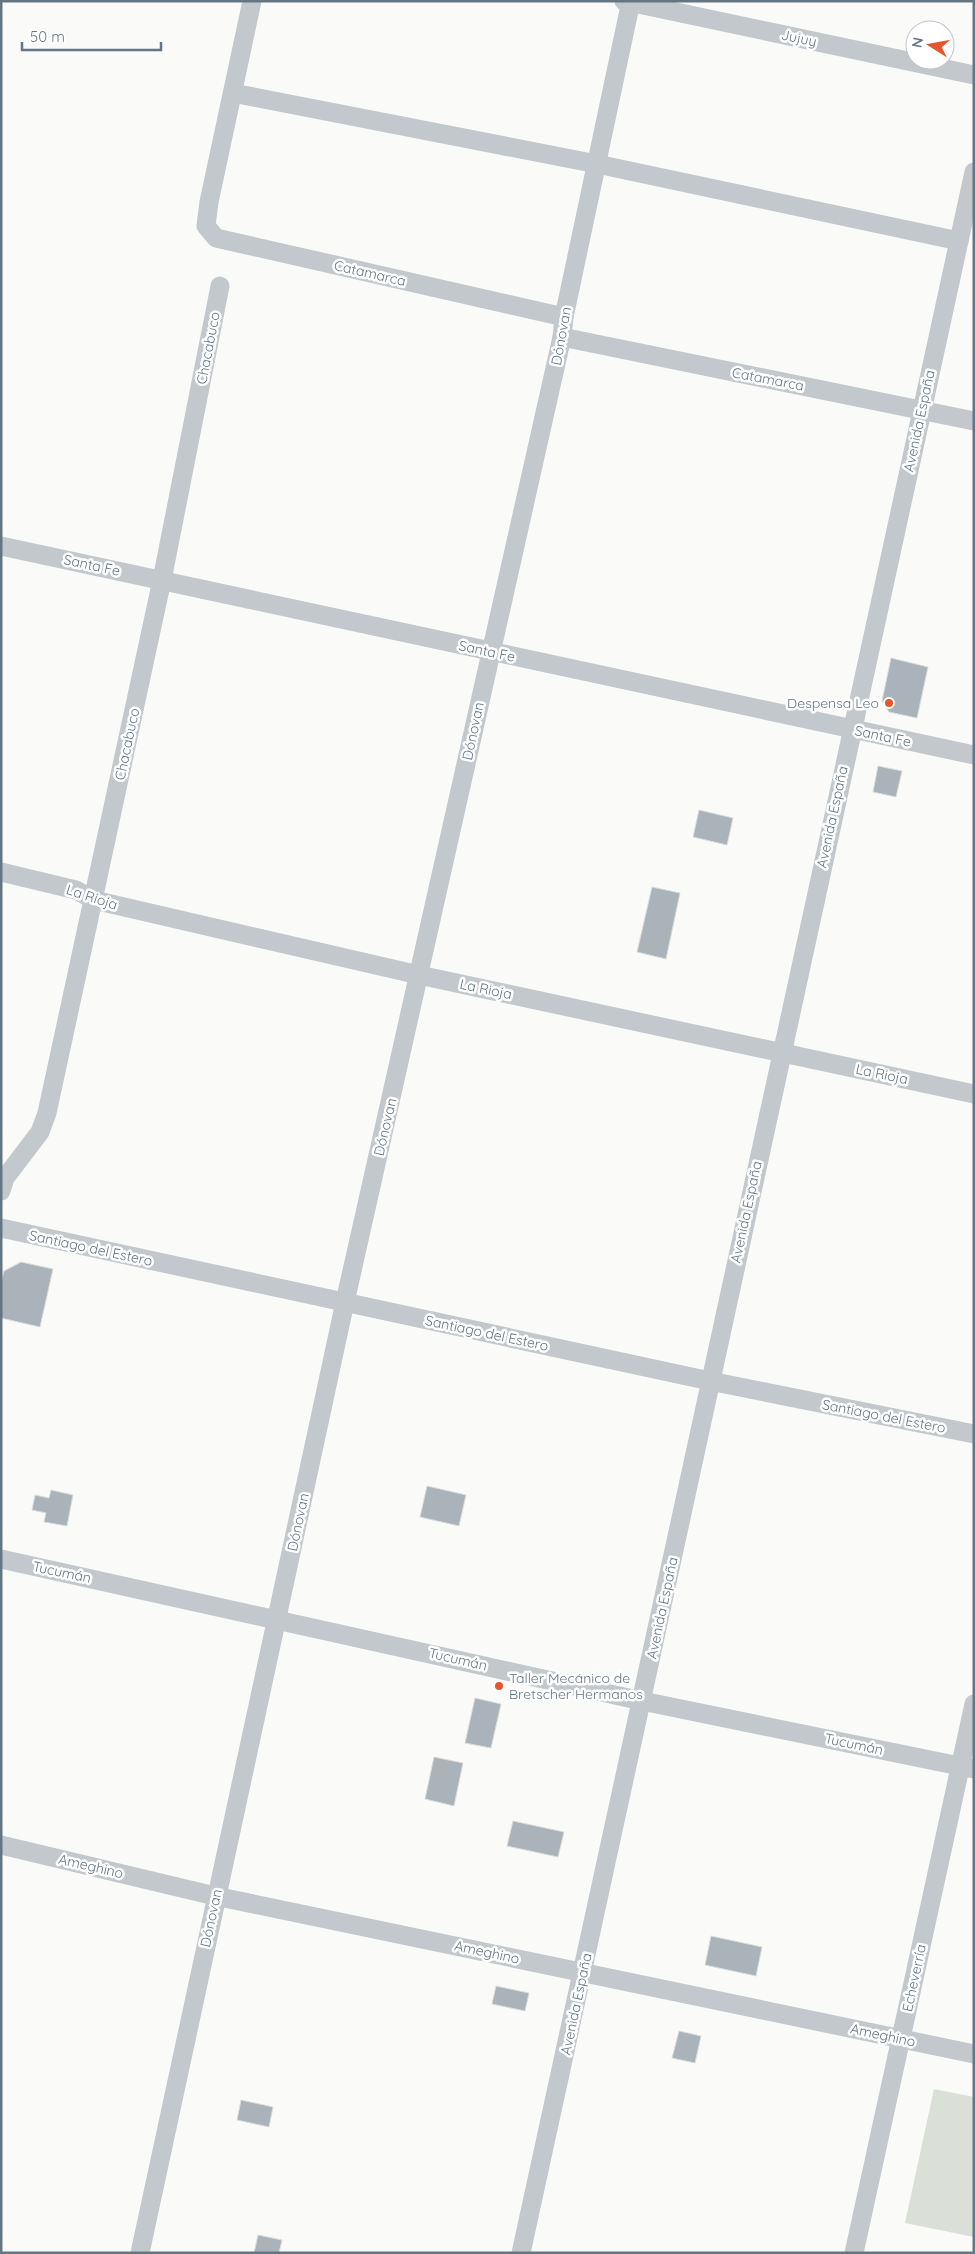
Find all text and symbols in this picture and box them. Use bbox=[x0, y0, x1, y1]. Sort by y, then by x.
scale bar bbox=[22, 20, 161, 52]
north arrow bbox=[905, 20, 955, 70]
street label: Jujuy bbox=[780, 25, 818, 51]
text: 50 m bbox=[30, 27, 65, 46]
text: N bbox=[907, 36, 927, 49]
street label: Catamarca bbox=[332, 256, 408, 290]
street label: Dónovan bbox=[547, 305, 575, 367]
street label: Chacabuco bbox=[192, 310, 224, 386]
street label: Catamarca bbox=[730, 363, 806, 395]
street label: Avenida España bbox=[899, 368, 939, 474]
street label: Santa Fe bbox=[62, 550, 122, 580]
street label: Santa Fe bbox=[457, 636, 517, 666]
place label: Despensa Leo bbox=[787, 694, 879, 712]
marker: Despensa Leo bbox=[883, 697, 895, 709]
street label: Dónovan bbox=[458, 700, 488, 762]
street label: Chacabuco bbox=[111, 706, 143, 782]
street label: Santa Fe bbox=[853, 721, 913, 751]
street label: Avenida España bbox=[812, 764, 852, 870]
street label: La Rioja bbox=[64, 880, 120, 914]
street label: La Rioja bbox=[458, 975, 514, 1003]
street label: La Rioja bbox=[854, 1060, 910, 1088]
street label: Dónovan bbox=[370, 1096, 400, 1158]
street label: Avenida España bbox=[726, 1159, 766, 1265]
street label: Santiago del Estero bbox=[28, 1226, 154, 1270]
street label: Santiago del Estero bbox=[424, 1311, 550, 1355]
street label: Santiago del Estero bbox=[821, 1395, 947, 1437]
street label: Dónovan bbox=[283, 1491, 313, 1553]
street label: Avenida España bbox=[642, 1555, 682, 1661]
street label: Tucumán bbox=[31, 1557, 93, 1587]
street label: Tucumán bbox=[427, 1644, 489, 1674]
place label: Taller Mecánico de Bretscher Hermanos bbox=[509, 1669, 643, 1703]
marker: Taller Mecánico de Bretscher Hermanos bbox=[493, 1680, 505, 1692]
street label: Tucumán bbox=[823, 1729, 885, 1759]
street label: Ameghino bbox=[57, 1850, 125, 1882]
street label: Dónovan bbox=[196, 1887, 226, 1949]
street label: Ameghino bbox=[453, 1936, 521, 1968]
street label: Echeverría bbox=[898, 1943, 930, 2013]
street label: Avenida España bbox=[556, 1951, 596, 2057]
street label: Ameghino bbox=[849, 2019, 917, 2051]

